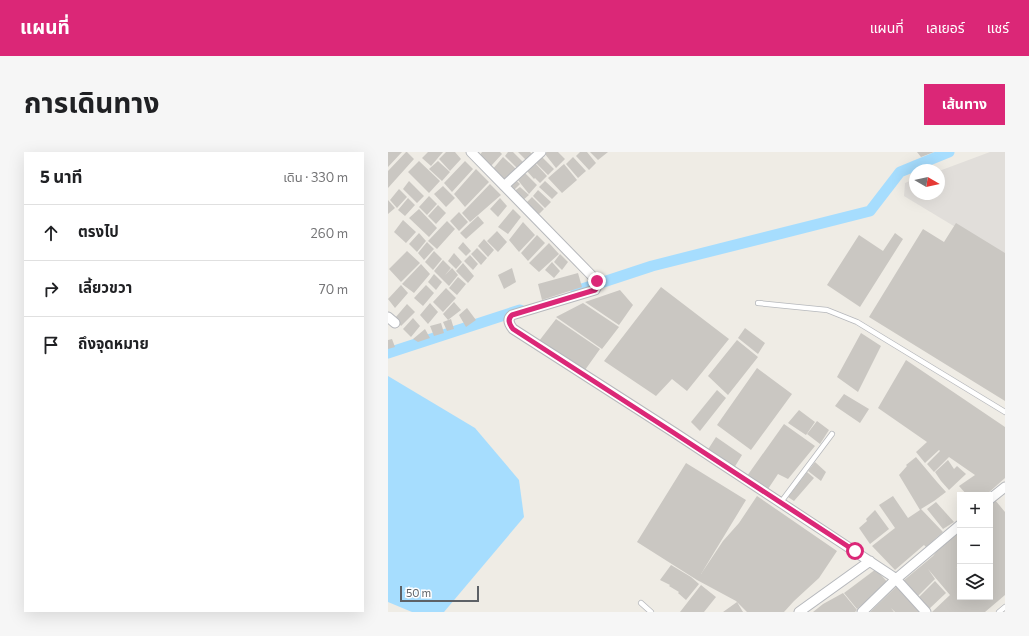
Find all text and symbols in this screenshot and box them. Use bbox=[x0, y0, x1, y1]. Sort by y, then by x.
text: แผนที่ bbox=[20, 15, 70, 38]
text: แผนที่ bbox=[870, 19, 904, 36]
text: เลเยอร์ bbox=[926, 19, 965, 36]
text: แชร์ bbox=[987, 19, 1009, 36]
button: เส้นทาง bbox=[924, 84, 1005, 125]
text: การเดินทาง bbox=[24, 85, 159, 119]
north arrow bbox=[909, 164, 945, 200]
text: 5 นาที bbox=[40, 166, 82, 187]
text: เดิน · 330 m bbox=[283, 169, 348, 185]
icon: ahead bbox=[40, 222, 62, 244]
text: ตรงไป bbox=[78, 222, 119, 240]
text: 260 m bbox=[311, 225, 348, 241]
route end bbox=[588, 272, 606, 290]
icon: right bbox=[40, 278, 62, 300]
text: เลี้ยวขวา bbox=[78, 278, 132, 296]
text: 70 m bbox=[319, 281, 348, 297]
icon: arrive bbox=[40, 334, 62, 356]
text: ถึงจุดหมาย bbox=[78, 334, 149, 352]
map controls bbox=[957, 492, 993, 600]
button: + bbox=[957, 492, 993, 528]
button: − bbox=[957, 528, 993, 564]
route start bbox=[846, 542, 864, 560]
button: layers bbox=[957, 564, 993, 600]
scale bar bbox=[400, 584, 479, 603]
text: 50 m bbox=[406, 586, 431, 599]

